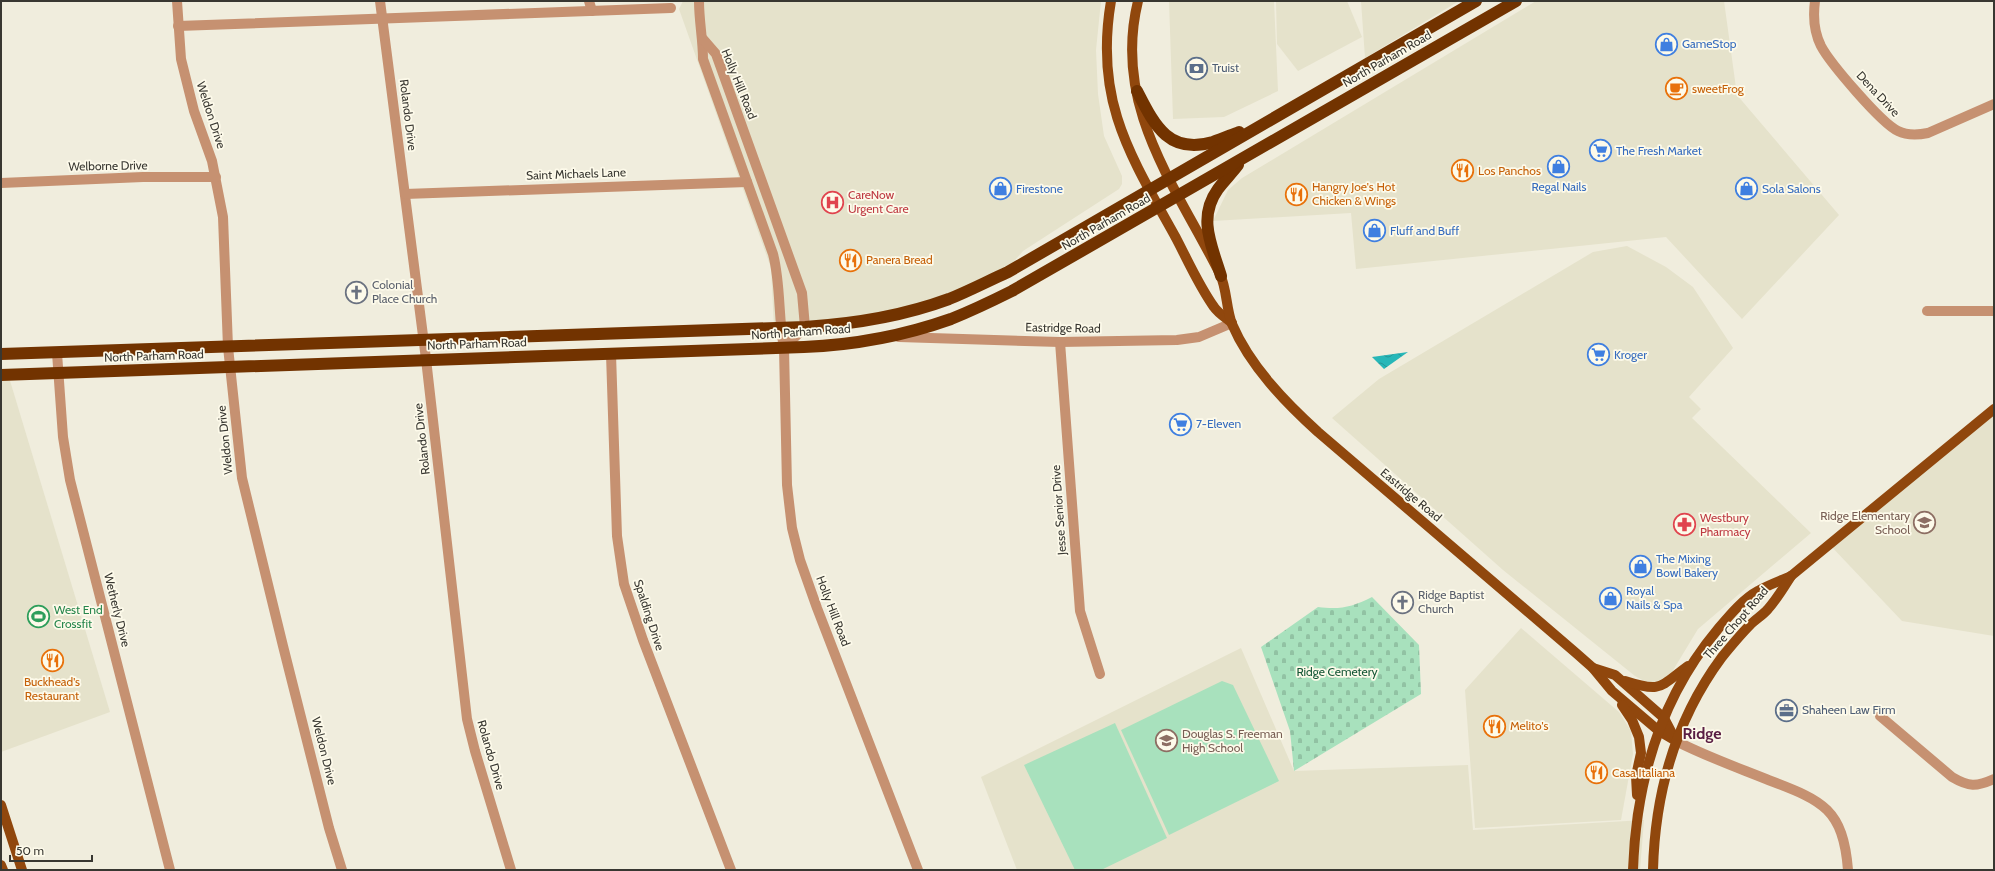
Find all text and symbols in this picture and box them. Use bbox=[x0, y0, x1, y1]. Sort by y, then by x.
street label: North Parham Road bbox=[1340, 27, 1434, 90]
shop icon: GameStop bbox=[1653, 31, 1679, 57]
place label: GameStop bbox=[1682, 36, 1737, 51]
street label: Holly Hill Road bbox=[719, 46, 760, 121]
bank icon: Truist bbox=[1183, 55, 1209, 81]
place label: Truist bbox=[1212, 60, 1239, 75]
street label: Dena Drive bbox=[1853, 68, 1903, 120]
cafe icon: sweetFrog bbox=[1663, 76, 1689, 102]
street label: Rolando Drive bbox=[397, 78, 420, 151]
street label: Weldon Drive bbox=[194, 80, 229, 150]
place label: sweetFrog bbox=[1692, 81, 1745, 96]
supermarket icon: The Fresh Market bbox=[1587, 138, 1613, 164]
place label: The Fresh Market bbox=[1616, 143, 1702, 158]
shop icon: Regal Nails bbox=[1546, 153, 1572, 179]
street label: Welborne Drive bbox=[68, 157, 148, 174]
restaurant icon: Los Panchos bbox=[1449, 158, 1475, 184]
place label: Los Panchos bbox=[1478, 163, 1541, 178]
street label: Saint Michaels Lane bbox=[526, 164, 626, 183]
shop icon: Firestone bbox=[988, 176, 1014, 202]
shop icon: Sola Salons bbox=[1734, 176, 1760, 202]
place label: Hangry Joe's Hot Chicken & Wings bbox=[1312, 179, 1396, 208]
place label: Regal Nails bbox=[1532, 179, 1586, 194]
place label: Firestone bbox=[1016, 181, 1063, 196]
restaurant icon: Hangry Joe's Hot Chicken & Wings bbox=[1283, 181, 1309, 207]
place label: Sola Salons bbox=[1762, 181, 1821, 196]
place label: CareNow Urgent Care bbox=[848, 187, 909, 216]
hospital icon: CareNow Urgent Care bbox=[819, 189, 845, 215]
street label: North Parham Road bbox=[1059, 190, 1153, 253]
shop icon: Fluff and Buff bbox=[1362, 218, 1388, 244]
place label: Fluff and Buff bbox=[1390, 223, 1459, 238]
restaurant icon: Panera Bread bbox=[838, 247, 864, 273]
place label: Panera Bread bbox=[866, 252, 933, 267]
place label: Colonial Place Church bbox=[372, 277, 437, 306]
church icon: Colonial Place Church bbox=[344, 279, 370, 305]
street label: Eastridge Road bbox=[1025, 319, 1101, 336]
street label: North Parham Road bbox=[751, 321, 851, 342]
street label: North Parham Road bbox=[427, 334, 527, 353]
supermarket icon: Kroger bbox=[1586, 342, 1612, 368]
street label: North Parham Road bbox=[104, 346, 204, 365]
place label: Kroger bbox=[1614, 347, 1647, 362]
street label: Rolando Drive bbox=[410, 403, 433, 476]
street label: Weldon Drive bbox=[213, 405, 236, 475]
supermarket icon: 7-Eleven bbox=[1167, 411, 1193, 437]
place label: 7-Eleven bbox=[1196, 416, 1241, 431]
street label: Jesse Senior Drive bbox=[1048, 465, 1069, 557]
street label: Eastridge Road bbox=[1378, 465, 1445, 525]
place label: Ridge Elementary School bbox=[1820, 508, 1910, 537]
place label: Westbury Pharmacy bbox=[1700, 510, 1751, 539]
school or university icon: Ridge Elementary School bbox=[1912, 510, 1938, 536]
pharmacy icon: Westbury Pharmacy bbox=[1672, 512, 1698, 538]
place label: The Mixing Bowl Bakery bbox=[1656, 551, 1718, 580]
shop icon: The Mixing Bowl Bakery bbox=[1627, 553, 1653, 579]
street label: Wetherly Drive bbox=[101, 571, 134, 649]
street label: Holly Hill Road bbox=[813, 573, 854, 648]
street label: Spalding Drive bbox=[631, 577, 668, 652]
place label: Royal Nails & Spa bbox=[1626, 583, 1683, 612]
street label: Three Chopt Road bbox=[1700, 583, 1771, 662]
shop icon: Royal Nails & Spa bbox=[1597, 585, 1623, 611]
place label: Ridge Baptist Church bbox=[1418, 587, 1484, 616]
church icon: Ridge Baptist Church bbox=[1390, 589, 1416, 615]
place label: West End Crossfit bbox=[54, 602, 103, 631]
sports icon: West End Crossfit bbox=[26, 604, 52, 630]
restaurant icon: Buckhead's Restaurant bbox=[39, 648, 65, 674]
park label: Ridge Cemetery bbox=[1296, 664, 1378, 679]
place label: Buckhead's Restaurant bbox=[24, 674, 80, 703]
office icon: Shaheen Law Firm bbox=[1773, 697, 1799, 723]
place label: Shaheen Law Firm bbox=[1802, 702, 1895, 717]
restaurant icon: Melito's bbox=[1481, 713, 1507, 739]
street label: Weldon Drive bbox=[309, 715, 340, 786]
street label: Rolando Drive bbox=[474, 718, 509, 791]
place label: Melito's bbox=[1510, 718, 1548, 733]
district label: Ridge bbox=[1682, 724, 1722, 743]
place label: Douglas S. Freeman High School bbox=[1182, 726, 1283, 755]
school or university icon: Douglas S. Freeman High School bbox=[1154, 728, 1180, 754]
restaurant icon: Casa Italiana bbox=[1583, 760, 1609, 786]
place label: Casa Italiana bbox=[1612, 765, 1675, 780]
scale bar bbox=[10, 837, 92, 863]
text: 50 m bbox=[16, 843, 44, 858]

